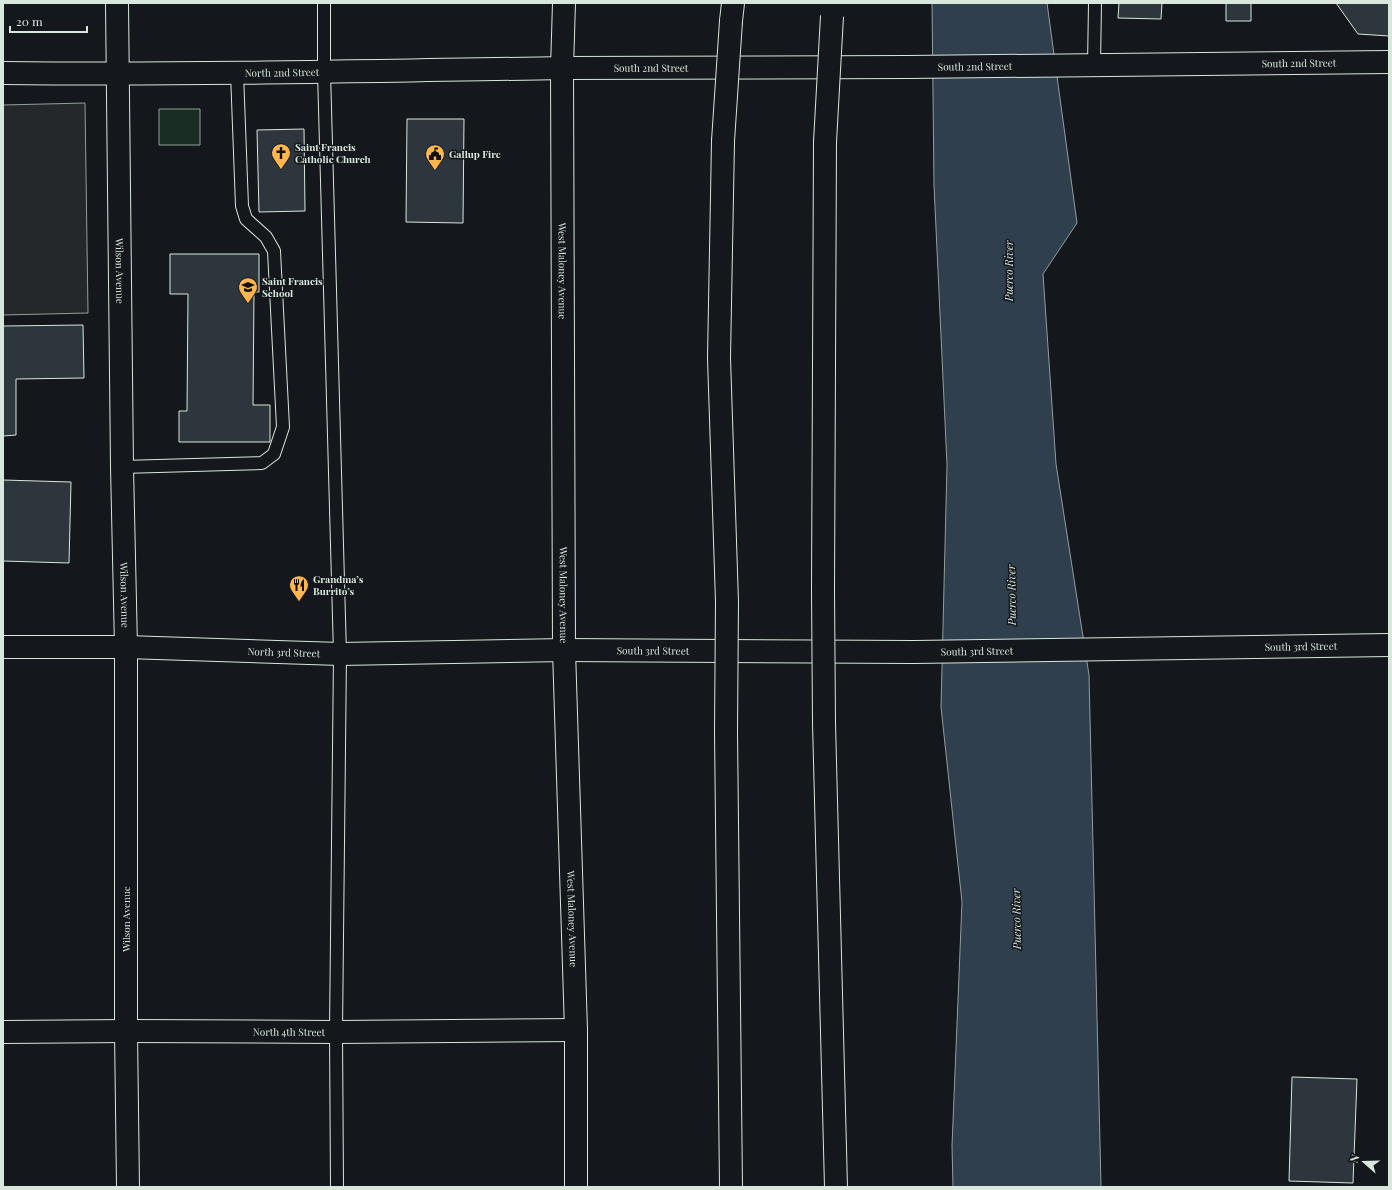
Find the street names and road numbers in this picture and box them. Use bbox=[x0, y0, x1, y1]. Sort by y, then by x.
street label: South 2nd Street bbox=[1262, 56, 1337, 70]
street label: South 2nd Street bbox=[938, 59, 1013, 74]
street label: South 2nd Street bbox=[614, 61, 689, 75]
street label: North 2nd Street bbox=[245, 65, 320, 80]
street label: West Maloney Avenue bbox=[556, 222, 570, 319]
street label: Wilson Avenue bbox=[113, 237, 127, 304]
street label: West Maloney Avenue bbox=[557, 546, 571, 643]
street label: Wilson Avenue bbox=[117, 561, 133, 628]
street label: South 3rd Street bbox=[1265, 639, 1338, 654]
street label: South 3rd Street bbox=[617, 643, 690, 658]
street label: North 3rd Street bbox=[247, 644, 321, 660]
street label: South 3rd Street bbox=[941, 644, 1014, 659]
street label: West Maloney Avenue bbox=[564, 869, 581, 967]
street label: Wilson Avenue bbox=[119, 886, 133, 953]
street label: North 4th Street bbox=[253, 1025, 326, 1039]

